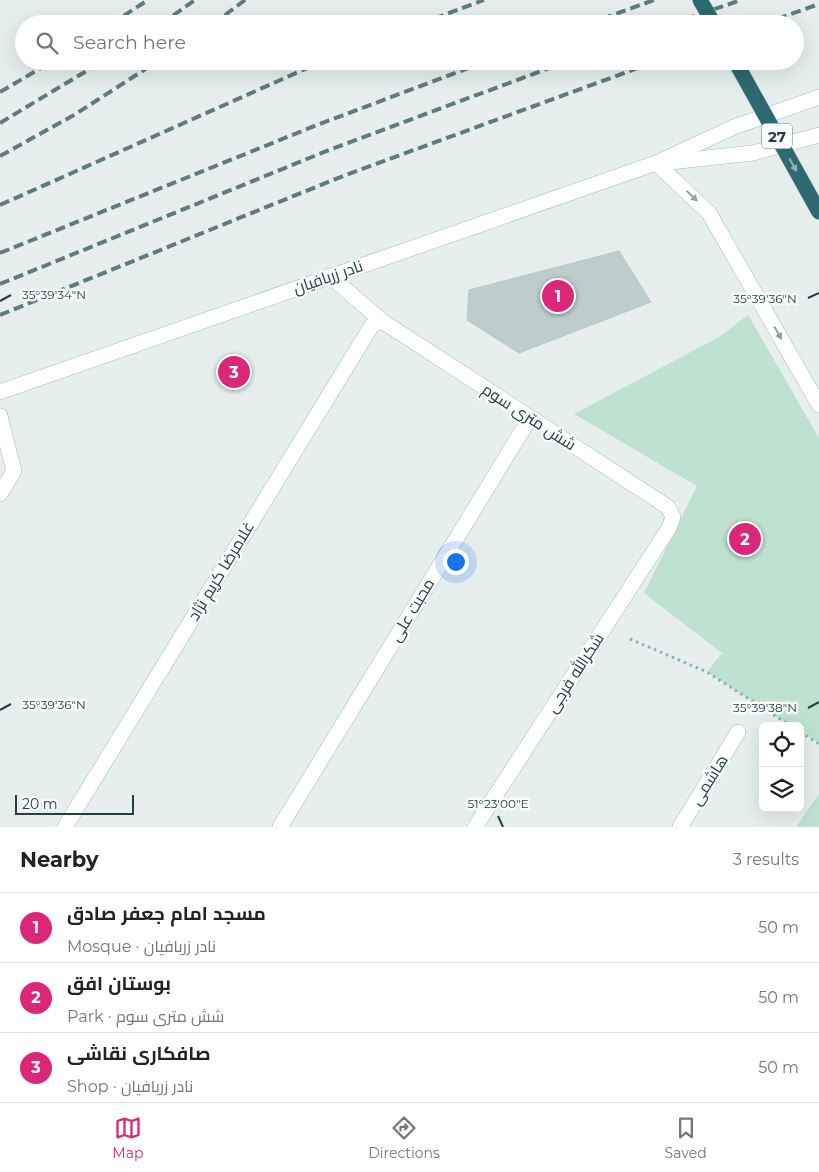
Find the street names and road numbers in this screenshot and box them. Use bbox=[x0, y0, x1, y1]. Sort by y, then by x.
road number: 27 bbox=[762, 124, 792, 148]
street label: نادر زربافیان bbox=[291, 256, 366, 299]
street label: شش متری سوم bbox=[477, 380, 580, 456]
street label: غلامرضا کریم نژاد bbox=[184, 518, 260, 625]
street label: محبت علی bbox=[386, 575, 439, 646]
street label: شکرالله فرجی bbox=[541, 629, 609, 717]
street label: هاشمی bbox=[686, 751, 733, 809]

